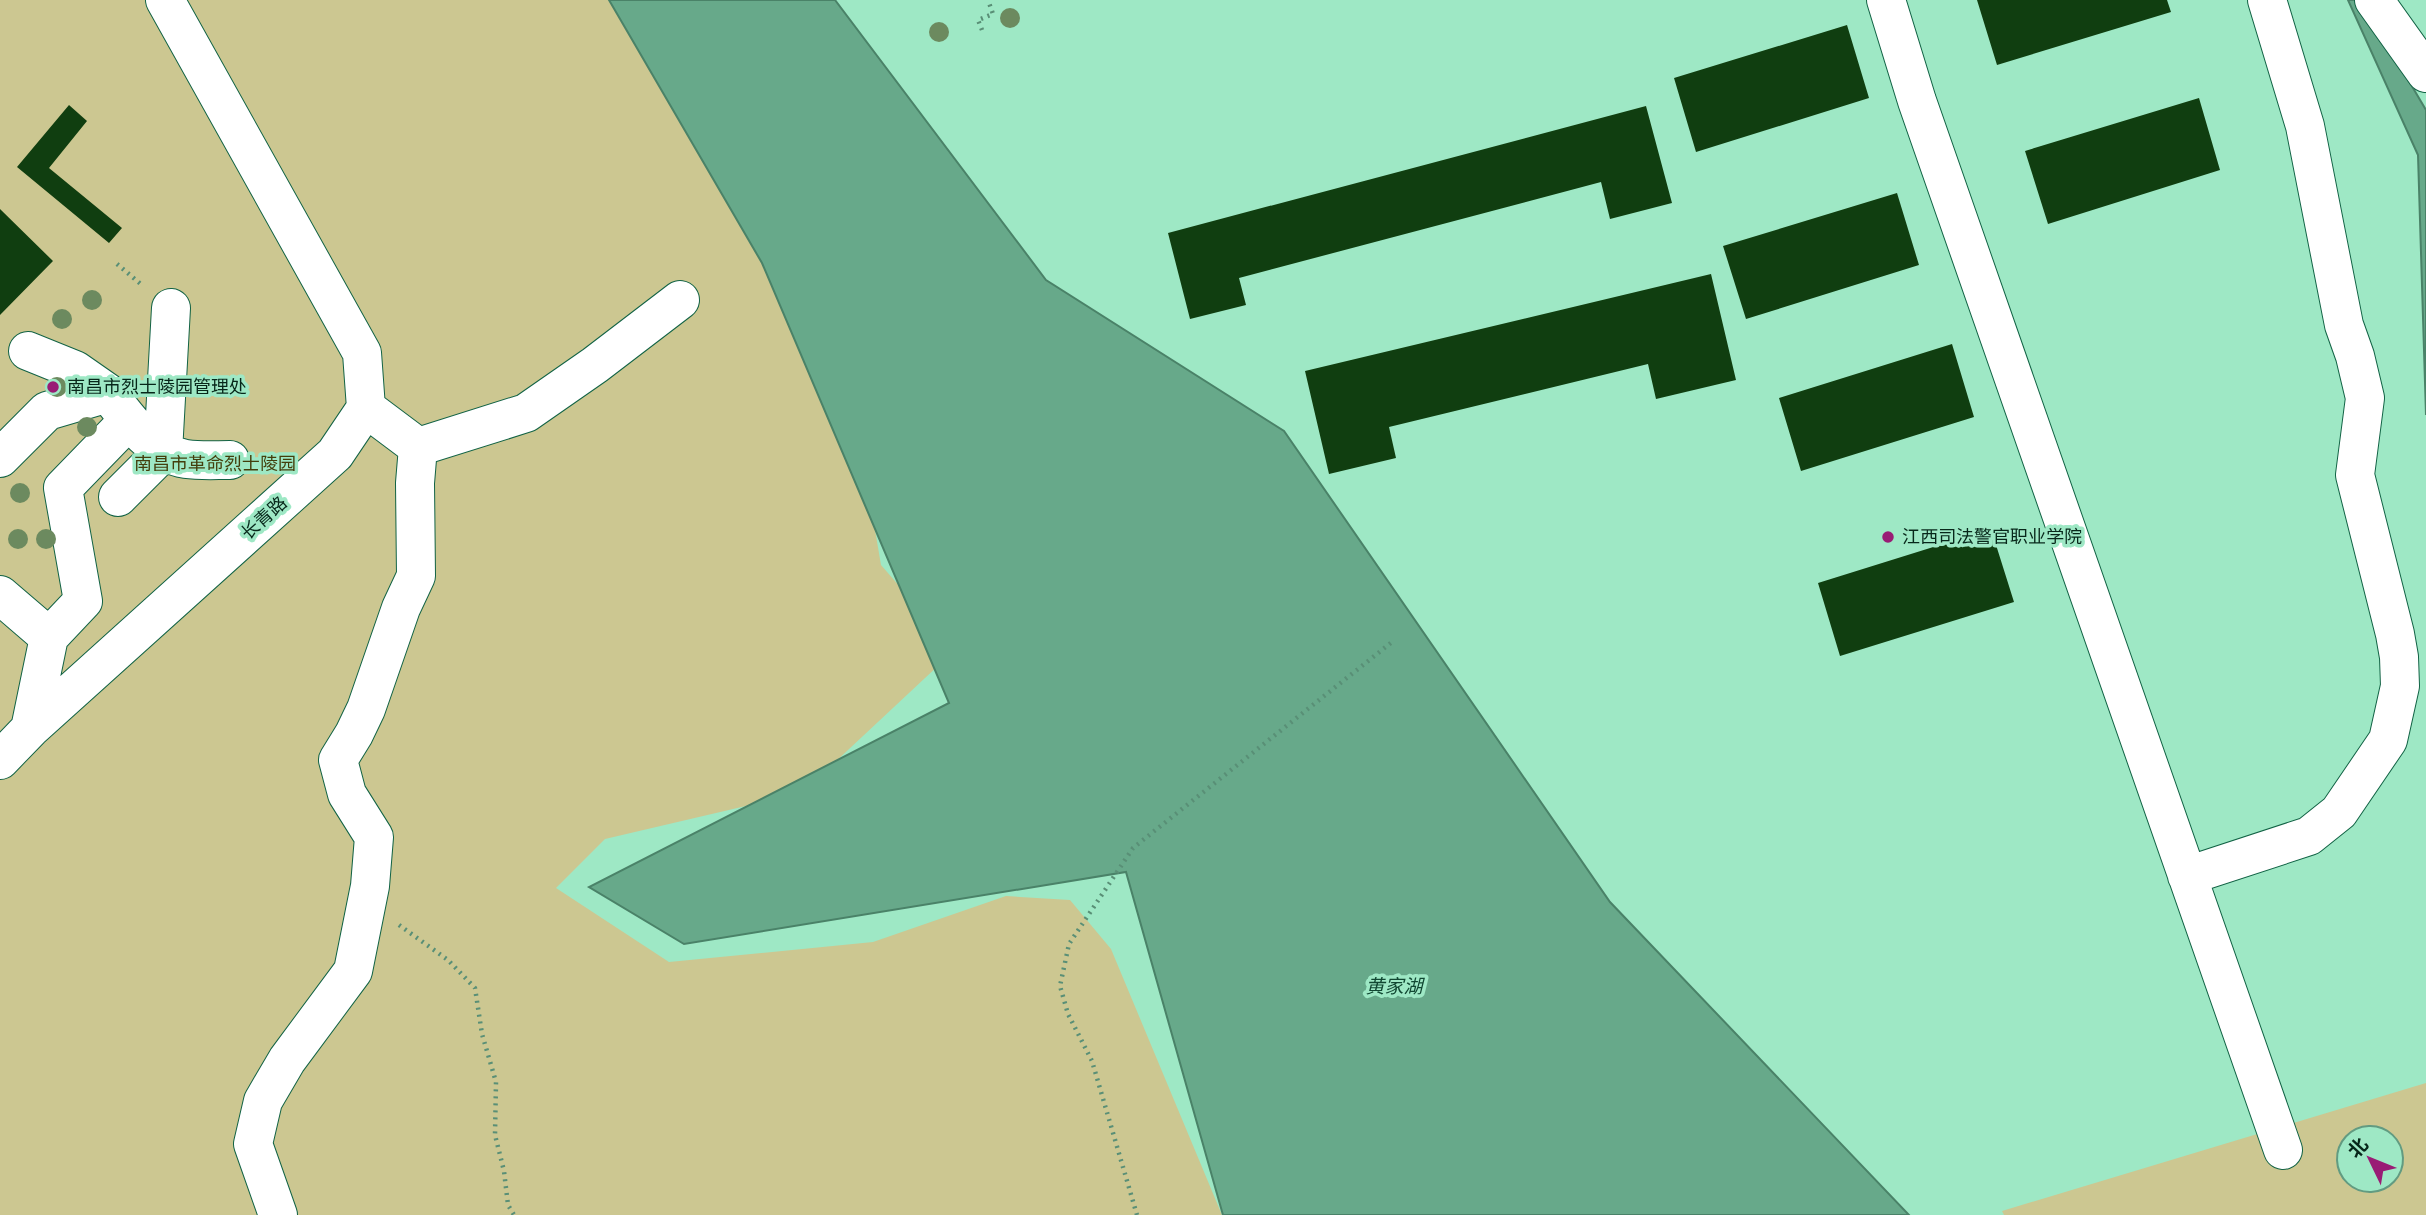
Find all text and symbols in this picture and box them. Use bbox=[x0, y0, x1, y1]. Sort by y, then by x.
place label: 南昌市烈士陵园管理处 bbox=[67, 376, 247, 398]
marker: 南昌市烈士陵园管理处 bbox=[45, 379, 61, 395]
park label: 南昌市革命烈士陵园 bbox=[134, 453, 296, 475]
street label: 长青路 bbox=[237, 492, 291, 544]
place label: 江西司法警官职业学院 bbox=[1902, 526, 2082, 548]
marker: 江西司法警官职业学院 bbox=[1880, 529, 1896, 545]
water label: 黄家湖 bbox=[1365, 975, 1425, 999]
north arrow bbox=[2335, 1124, 2405, 1194]
text: 北 bbox=[2343, 1133, 2374, 1163]

